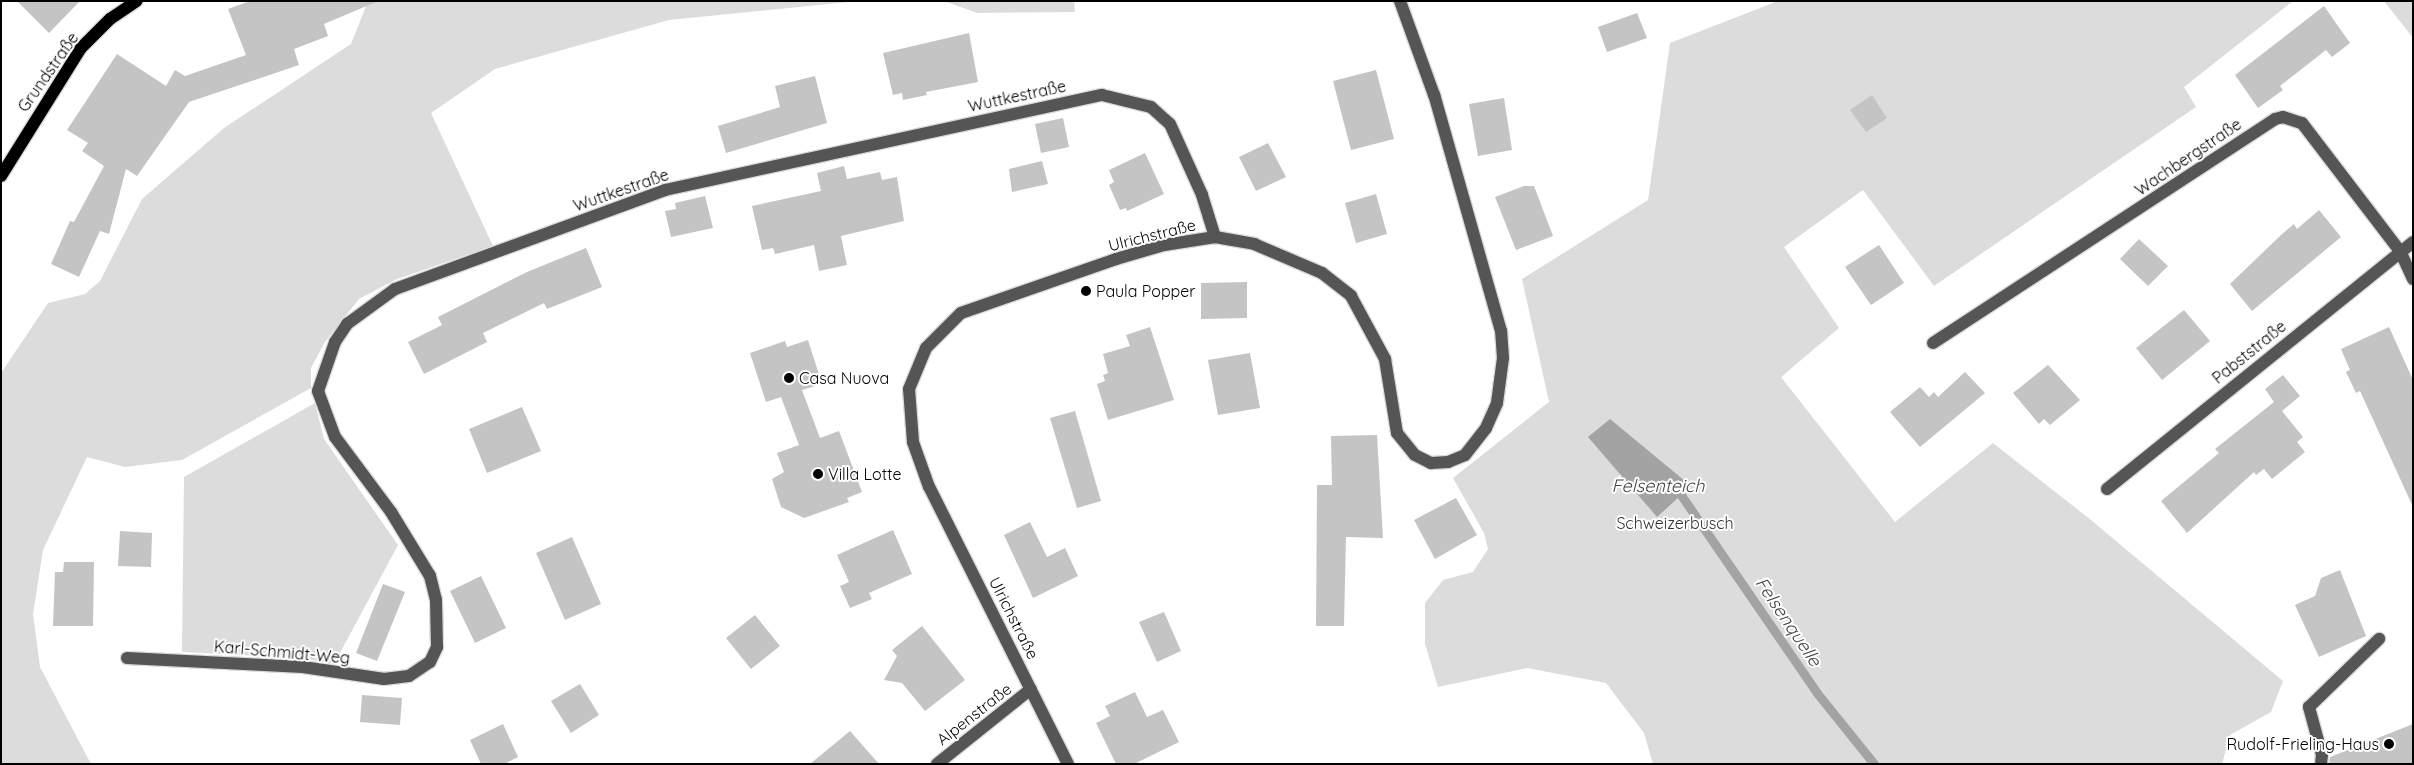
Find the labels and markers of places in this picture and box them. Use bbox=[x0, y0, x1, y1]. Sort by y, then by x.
place label: Paula Popper bbox=[1096, 281, 1195, 301]
marker: Paula Popper bbox=[1080, 285, 1092, 297]
place label: Casa Nuova bbox=[799, 368, 889, 388]
marker: Casa Nuova bbox=[783, 372, 795, 384]
place label: Villa Lotte bbox=[828, 464, 901, 484]
marker: Villa Lotte bbox=[812, 468, 824, 480]
place label: Rudolf-Frieling-Haus bbox=[2227, 734, 2379, 754]
marker: Rudolf-Frieling-Haus bbox=[2383, 738, 2395, 750]

